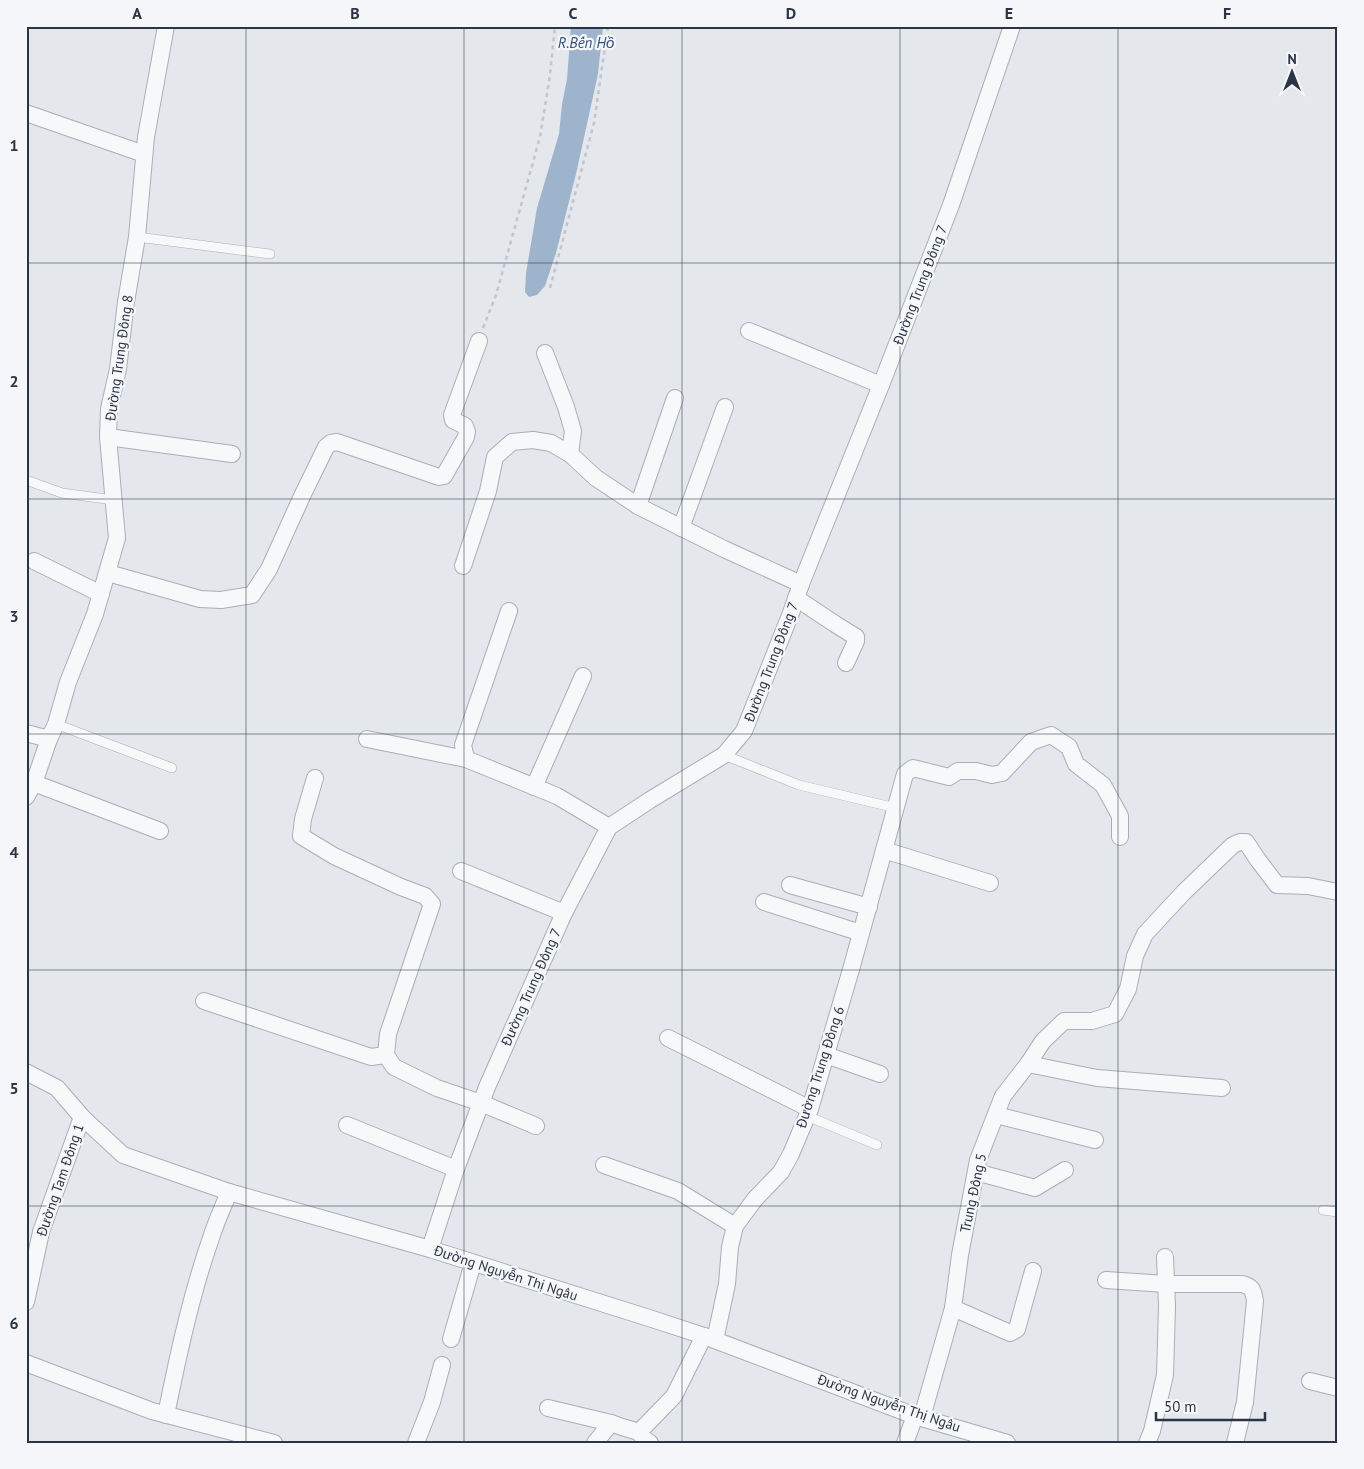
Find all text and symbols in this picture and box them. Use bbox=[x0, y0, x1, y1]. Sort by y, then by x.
text: A bbox=[132, 3, 142, 23]
text: B bbox=[350, 3, 360, 23]
text: C bbox=[569, 3, 578, 23]
text: D bbox=[786, 3, 796, 23]
text: E bbox=[1005, 3, 1013, 23]
text: F bbox=[1223, 3, 1231, 23]
water label: R.Bến Hồ bbox=[558, 33, 614, 52]
north arrow bbox=[1266, 48, 1316, 98]
text: N bbox=[1287, 50, 1297, 68]
text: 1 bbox=[9, 135, 19, 155]
street label: Đường Trung Đông 7 bbox=[888, 222, 951, 348]
street label: Đường Trung Đông 8 bbox=[101, 294, 137, 423]
text: 2 bbox=[9, 371, 19, 391]
street label: Đường Trung Đông 7 bbox=[739, 599, 802, 725]
text: 3 bbox=[9, 606, 19, 626]
text: 4 bbox=[9, 842, 19, 862]
street label: Đường Trung Đông 7 bbox=[497, 925, 565, 1050]
street label: Đường Trung Đông 6 bbox=[792, 1004, 848, 1131]
text: 5 bbox=[9, 1078, 19, 1098]
street label: Đường Tam Đông 1 bbox=[32, 1121, 88, 1240]
street label: Trung Đông 5 bbox=[956, 1152, 990, 1234]
street label: Đường Nguyễn Thị Ngâu bbox=[431, 1241, 580, 1305]
text: 6 bbox=[9, 1313, 19, 1333]
street label: Đường Nguyễn Thị Ngâu bbox=[814, 1370, 963, 1436]
scale bar bbox=[1156, 1389, 1265, 1421]
text: 50 m bbox=[1164, 1397, 1197, 1416]

